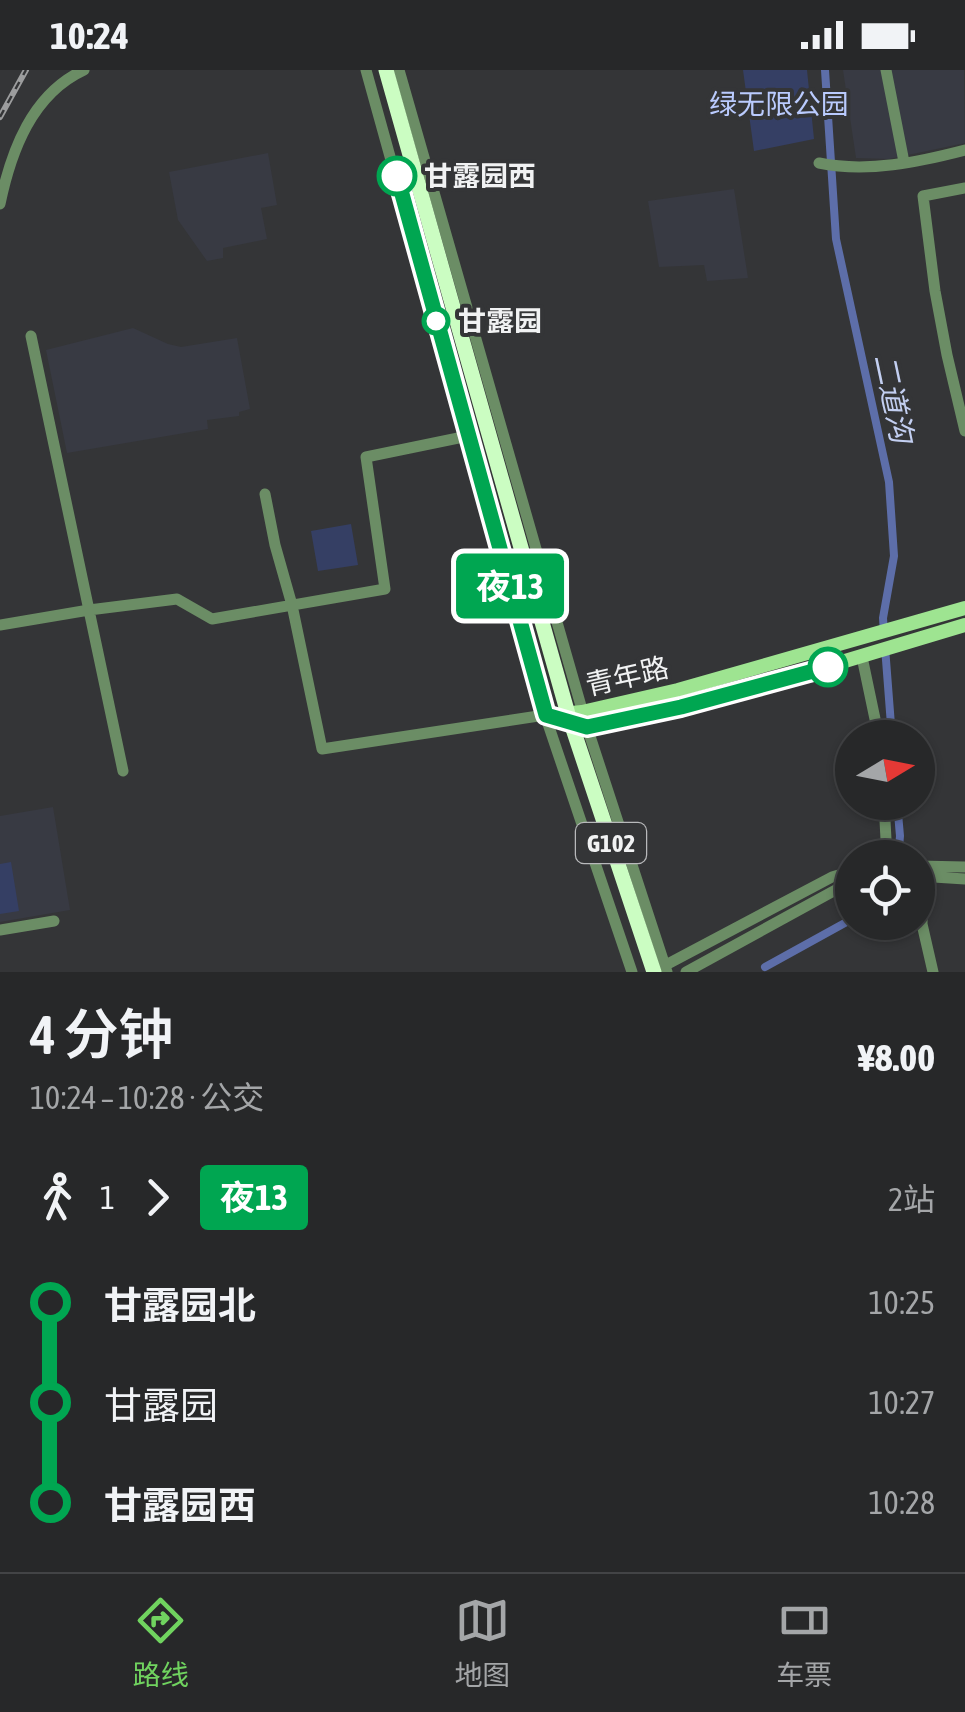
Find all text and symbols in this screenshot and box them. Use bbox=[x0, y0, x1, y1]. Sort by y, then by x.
text: 10:24 bbox=[50, 14, 129, 57]
park label: 绿无限公园 bbox=[709, 88, 849, 120]
marker: 甘露园西 bbox=[378, 157, 416, 195]
place label: 甘露园西 bbox=[424, 160, 536, 192]
place label: 甘露园 bbox=[458, 305, 542, 337]
marker: 甘露园 bbox=[423, 308, 449, 334]
water label: 二道沟 bbox=[868, 350, 921, 448]
line badge: 夜13 bbox=[452, 554, 568, 618]
text: 夜13 bbox=[476, 566, 544, 606]
unlabelled marker bbox=[809, 648, 847, 686]
street label: 青年路 bbox=[582, 651, 672, 701]
north arrow bbox=[835, 720, 935, 820]
map controls bbox=[835, 720, 935, 940]
road number: G102 bbox=[576, 823, 646, 863]
button: locate bbox=[835, 840, 935, 940]
text: 4 分钟 bbox=[30, 1003, 173, 1066]
text: ¥8.00 bbox=[858, 1036, 935, 1079]
text: 10:24 – 10:28 · 公交 bbox=[30, 1079, 264, 1116]
icon: walk bbox=[30, 1170, 85, 1225]
icon: forward bbox=[130, 1170, 185, 1225]
text: 夜13 bbox=[220, 1177, 288, 1217]
text: 1 bbox=[100, 1179, 115, 1216]
text: 2站 bbox=[888, 1181, 935, 1218]
text: 甘露园北 bbox=[104, 1284, 256, 1327]
text: 10:25 bbox=[869, 1284, 935, 1321]
text: 甘露园 bbox=[104, 1384, 218, 1427]
text: 10:27 bbox=[869, 1384, 935, 1421]
text: 甘露园西 bbox=[104, 1484, 256, 1527]
text: 10:28 bbox=[869, 1484, 935, 1521]
tab: 路线 bbox=[133, 1593, 189, 1693]
tab: 地图 bbox=[454, 1593, 510, 1693]
tab: 车票 bbox=[776, 1593, 832, 1693]

